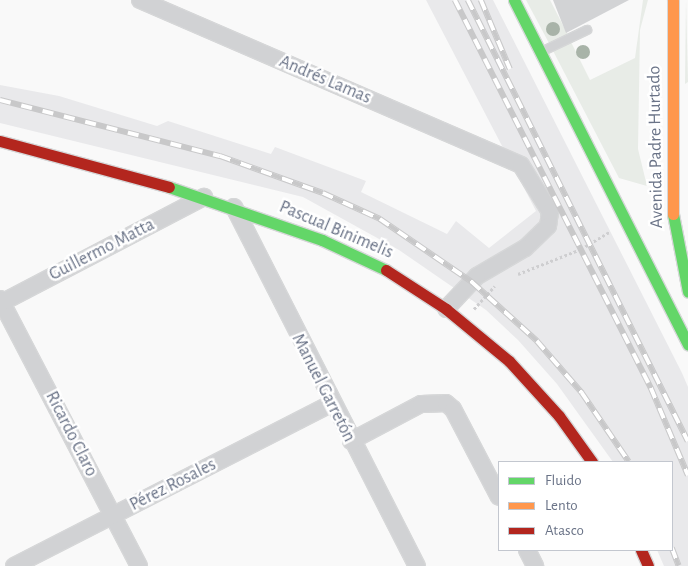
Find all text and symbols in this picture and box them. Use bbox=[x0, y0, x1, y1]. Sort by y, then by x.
street label: Andrés Lamas bbox=[276, 51, 374, 109]
street label: Avenida Padre Hurtado bbox=[644, 65, 668, 229]
street label: Pascual Binimelis bbox=[276, 196, 396, 264]
street label: Guillermo Matta bbox=[46, 214, 158, 286]
street label: Manuel Garretón bbox=[286, 330, 360, 446]
street label: Ricardo Claro bbox=[40, 388, 102, 480]
street label: Pérez Rosales bbox=[126, 454, 220, 516]
legend bbox=[498, 461, 673, 551]
text: Fluido bbox=[545, 473, 582, 488]
text: Lento bbox=[545, 498, 578, 513]
text: Atasco bbox=[545, 523, 584, 538]

